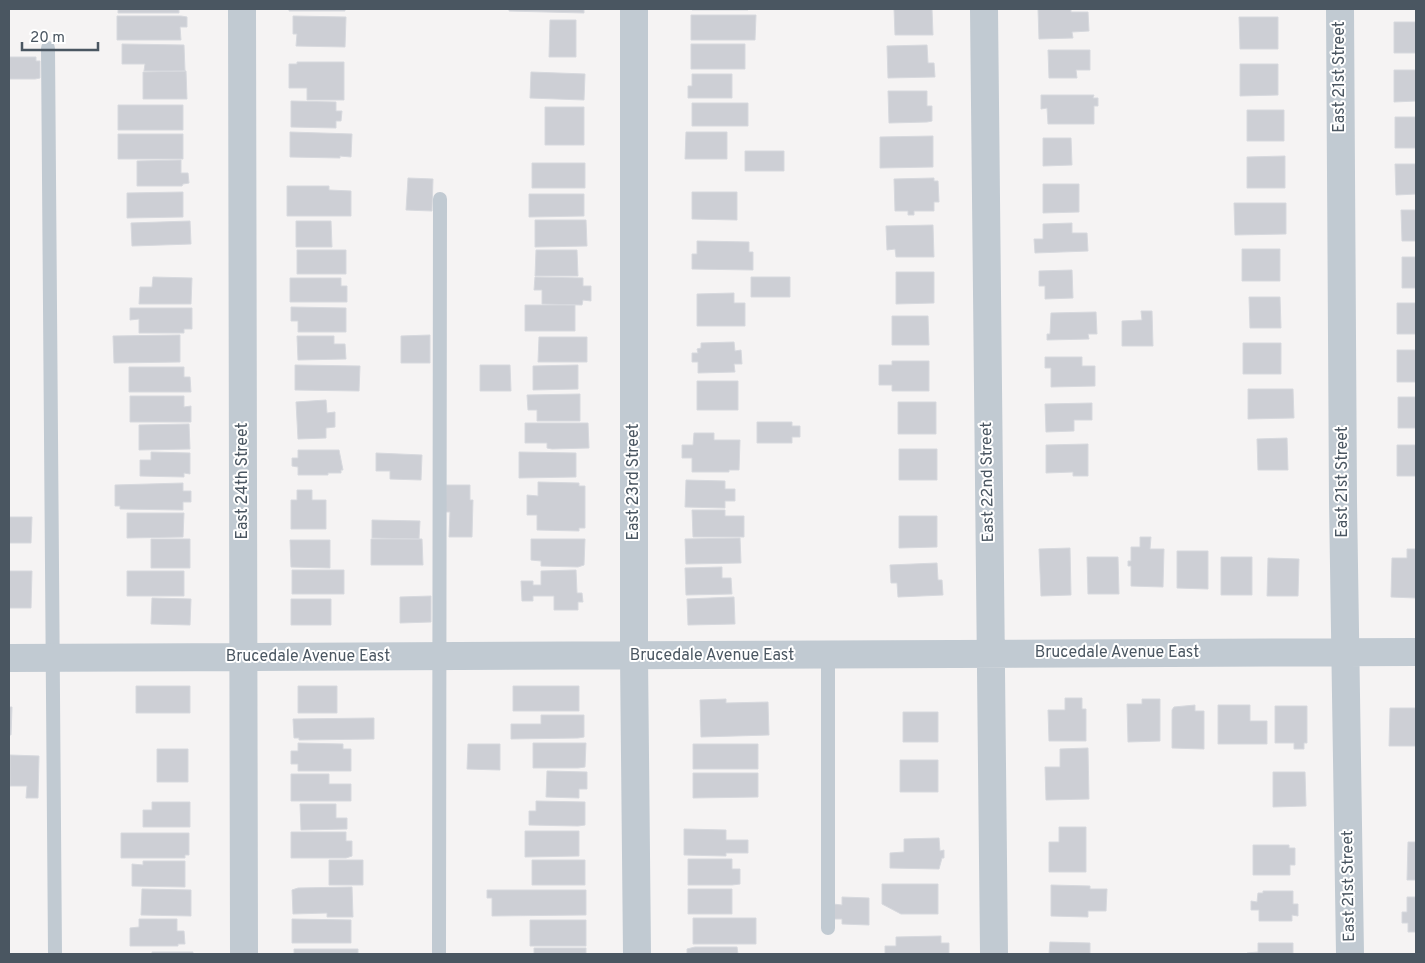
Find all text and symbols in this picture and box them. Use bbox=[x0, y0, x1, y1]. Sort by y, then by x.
scale bar bbox=[22, 20, 99, 52]
street label: East 21st Street bbox=[1330, 21, 1350, 133]
text: 20 m bbox=[30, 29, 65, 48]
street label: East 22nd Street bbox=[977, 421, 999, 543]
street label: East 24th Street bbox=[233, 422, 253, 540]
street label: East 23rd Street bbox=[624, 423, 644, 541]
street label: East 21st Street bbox=[1333, 426, 1353, 538]
street label: Brucedale Avenue East bbox=[1035, 643, 1199, 663]
street label: Brucedale Avenue East bbox=[630, 646, 794, 666]
street label: Brucedale Avenue East bbox=[226, 647, 390, 667]
street label: East 21st Street bbox=[1338, 830, 1360, 942]

